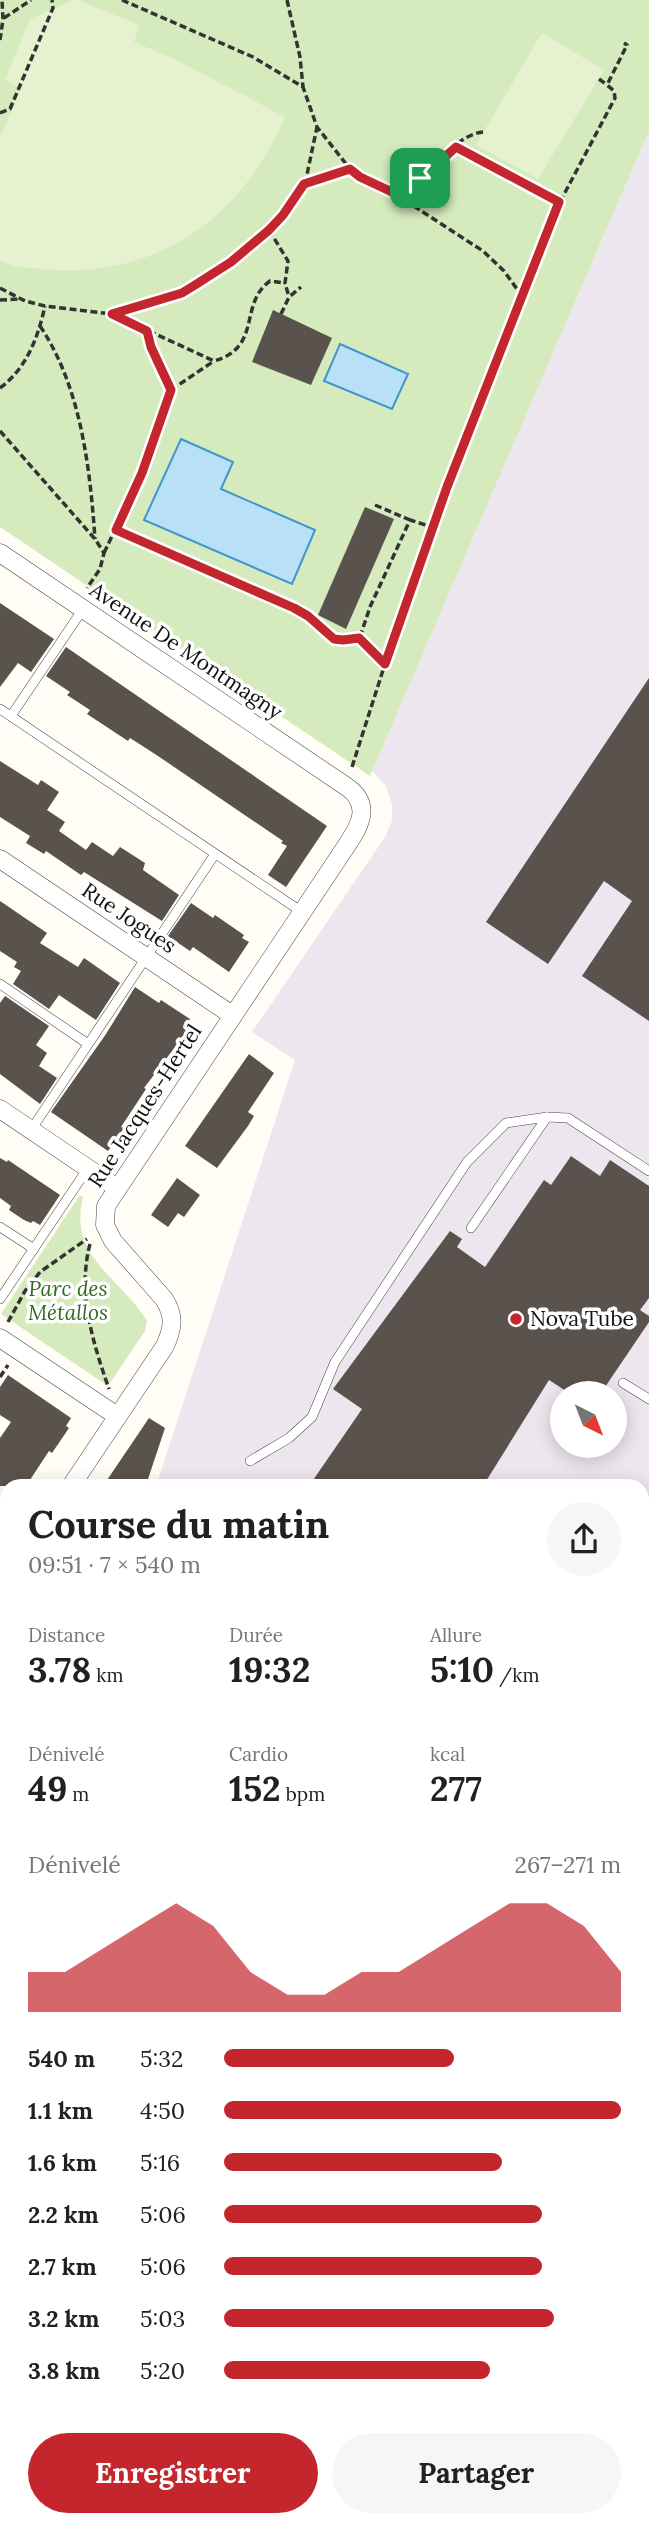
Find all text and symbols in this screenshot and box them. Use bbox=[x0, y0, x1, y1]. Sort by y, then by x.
pin bbox=[390, 148, 450, 208]
icon: arrive bbox=[401, 159, 439, 197]
street label: Avenue De Montmagny bbox=[84, 576, 288, 725]
street label: Rue Jogues bbox=[77, 876, 182, 959]
street label: Rue Jacques-Hertel bbox=[82, 1019, 208, 1193]
park label: Parc des Métallos bbox=[28, 1275, 108, 1326]
place label: Nova Tube bbox=[530, 1305, 634, 1332]
marker: Nova Tube bbox=[508, 1311, 524, 1327]
north arrow bbox=[550, 1381, 626, 1458]
map controls bbox=[550, 1381, 627, 1458]
text: Course du matin bbox=[28, 1500, 329, 1548]
button: share bbox=[547, 1502, 621, 1576]
text: 09:51 · 7 × 540 m bbox=[28, 1550, 201, 1579]
text: Distance bbox=[28, 1623, 105, 1647]
text: Durée bbox=[229, 1623, 283, 1647]
text: Allure bbox=[430, 1623, 482, 1647]
text: 3.78 bbox=[28, 1647, 91, 1692]
text: 19:32 bbox=[229, 1647, 310, 1692]
text: 5:10 bbox=[430, 1647, 494, 1692]
text: km bbox=[91, 1663, 123, 1687]
text: /km bbox=[494, 1663, 539, 1687]
text: Dénivelé bbox=[28, 1742, 105, 1766]
text: Cardio bbox=[229, 1742, 288, 1766]
text: kcal bbox=[430, 1742, 465, 1766]
text: 49 bbox=[28, 1766, 67, 1811]
text: 152 bbox=[229, 1766, 281, 1811]
text: 277 bbox=[430, 1766, 482, 1811]
text: m bbox=[67, 1782, 89, 1806]
text: bpm bbox=[281, 1782, 325, 1806]
text: Dénivelé bbox=[28, 1850, 121, 1879]
text: 267–271 m bbox=[515, 1850, 621, 1879]
text: 540 m bbox=[28, 2044, 95, 2073]
text: 5:32 bbox=[140, 2044, 183, 2073]
text: 1.1 km bbox=[28, 2096, 93, 2125]
text: 4:50 bbox=[140, 2096, 185, 2125]
text: 1.6 km bbox=[28, 2148, 97, 2177]
text: 5:16 bbox=[140, 2148, 180, 2177]
text: 2.2 km bbox=[28, 2200, 99, 2229]
text: 5:06 bbox=[140, 2200, 186, 2229]
text: 2.7 km bbox=[28, 2252, 97, 2281]
text: 5:06 bbox=[140, 2252, 186, 2281]
text: 3.2 km bbox=[28, 2304, 99, 2333]
text: 5:03 bbox=[140, 2304, 185, 2333]
text: 3.8 km bbox=[28, 2356, 100, 2385]
text: 5:20 bbox=[140, 2356, 185, 2385]
button: Enregistrer bbox=[28, 2433, 318, 2513]
button: Partager bbox=[332, 2433, 621, 2513]

